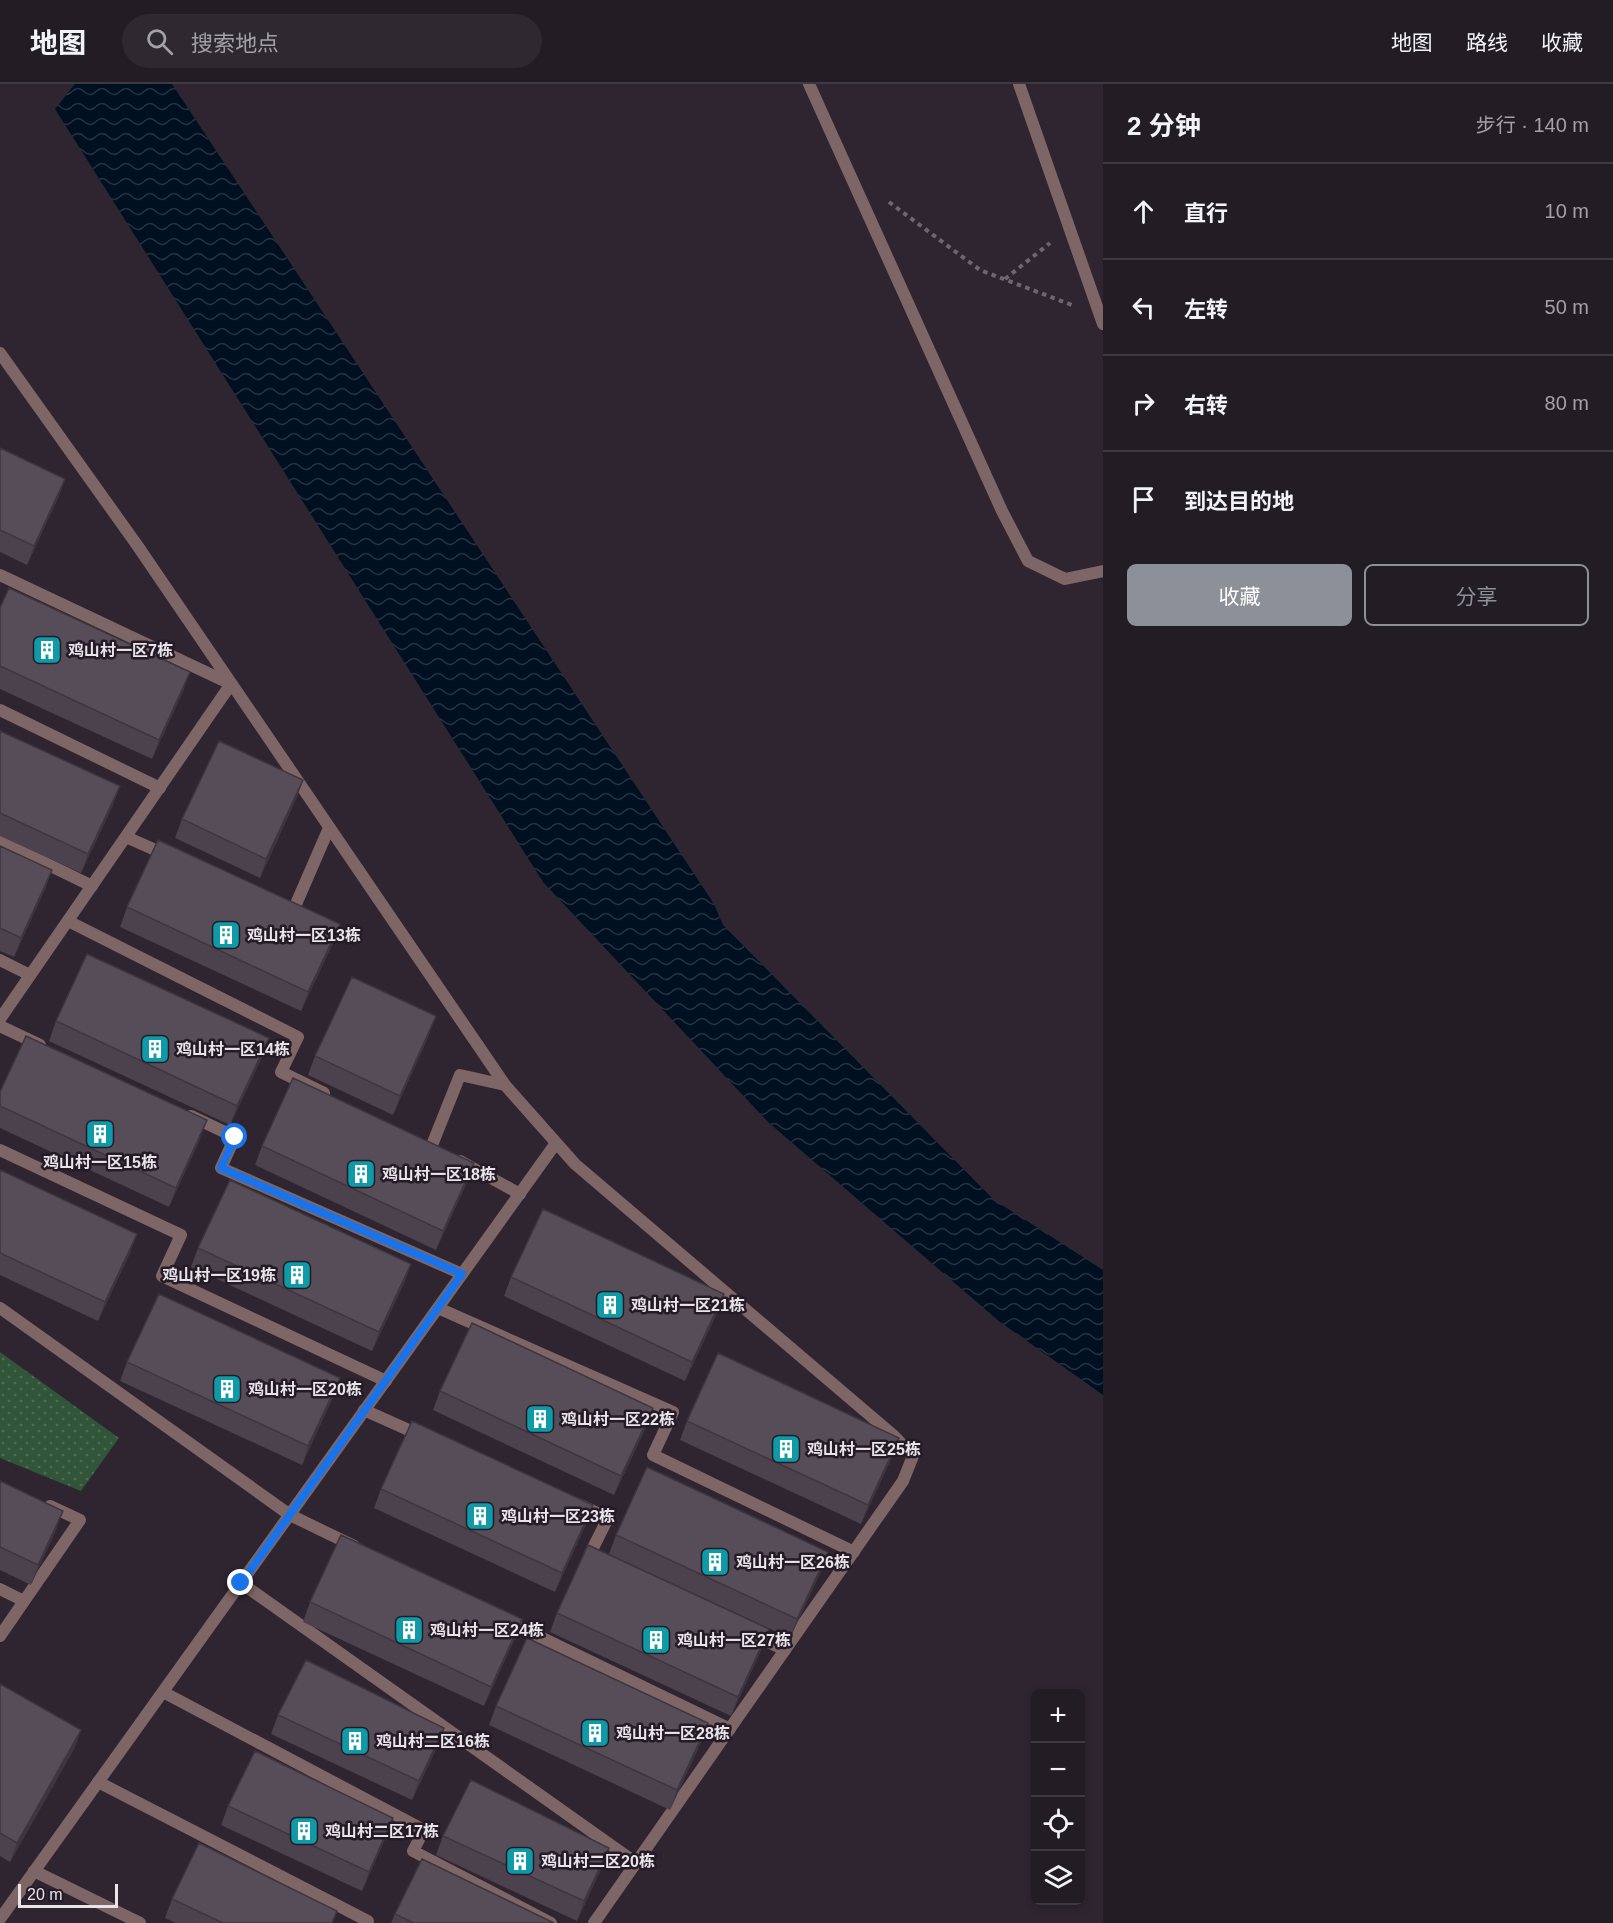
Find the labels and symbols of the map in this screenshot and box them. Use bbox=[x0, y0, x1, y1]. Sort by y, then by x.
building icon: 鸡山村一区7栋 bbox=[31, 634, 63, 666]
place label: 鸡山村一区7栋 bbox=[68, 641, 173, 659]
building icon: 鸡山村一区13栋 bbox=[210, 919, 242, 951]
place label: 鸡山村一区13栋 bbox=[247, 926, 361, 944]
building icon: 鸡山村一区14栋 bbox=[139, 1033, 171, 1065]
place label: 鸡山村一区14栋 bbox=[176, 1040, 290, 1058]
building icon: 鸡山村一区15栋 bbox=[84, 1118, 116, 1150]
route start bbox=[221, 1123, 247, 1149]
place label: 鸡山村一区15栋 bbox=[43, 1153, 157, 1171]
building icon: 鸡山村一区18栋 bbox=[345, 1158, 377, 1190]
place label: 鸡山村一区18栋 bbox=[382, 1165, 496, 1183]
building icon: 鸡山村一区19栋 bbox=[281, 1259, 313, 1291]
place label: 鸡山村一区19栋 bbox=[162, 1266, 276, 1284]
building icon: 鸡山村一区21栋 bbox=[594, 1289, 626, 1321]
place label: 鸡山村一区21栋 bbox=[631, 1296, 745, 1314]
building icon: 鸡山村一区20栋 bbox=[211, 1373, 243, 1405]
place label: 鸡山村一区20栋 bbox=[248, 1380, 362, 1398]
building icon: 鸡山村一区22栋 bbox=[524, 1403, 556, 1435]
place label: 鸡山村一区22栋 bbox=[561, 1410, 675, 1428]
building icon: 鸡山村一区25栋 bbox=[770, 1433, 802, 1465]
place label: 鸡山村一区25栋 bbox=[807, 1440, 921, 1458]
building icon: 鸡山村一区23栋 bbox=[464, 1500, 496, 1532]
place label: 鸡山村一区23栋 bbox=[501, 1507, 615, 1525]
building icon: 鸡山村一区26栋 bbox=[699, 1546, 731, 1578]
place label: 鸡山村一区26栋 bbox=[736, 1553, 850, 1571]
route end bbox=[227, 1569, 253, 1595]
building icon: 鸡山村一区24栋 bbox=[393, 1614, 425, 1646]
place label: 鸡山村一区24栋 bbox=[430, 1621, 544, 1639]
building icon: 鸡山村一区27栋 bbox=[640, 1624, 672, 1656]
place label: 鸡山村一区27栋 bbox=[677, 1631, 791, 1649]
building icon: 鸡山村一区28栋 bbox=[579, 1717, 611, 1749]
place label: 鸡山村一区28栋 bbox=[616, 1724, 730, 1742]
building icon: 鸡山村二区16栋 bbox=[339, 1725, 371, 1757]
place label: 鸡山村二区16栋 bbox=[376, 1732, 490, 1750]
building icon: 鸡山村二区17栋 bbox=[288, 1815, 320, 1847]
place label: 鸡山村二区17栋 bbox=[325, 1822, 439, 1840]
building icon: 鸡山村二区20栋 bbox=[504, 1845, 536, 1877]
place label: 鸡山村二区20栋 bbox=[541, 1852, 655, 1870]
scale bar bbox=[18, 1881, 118, 1908]

